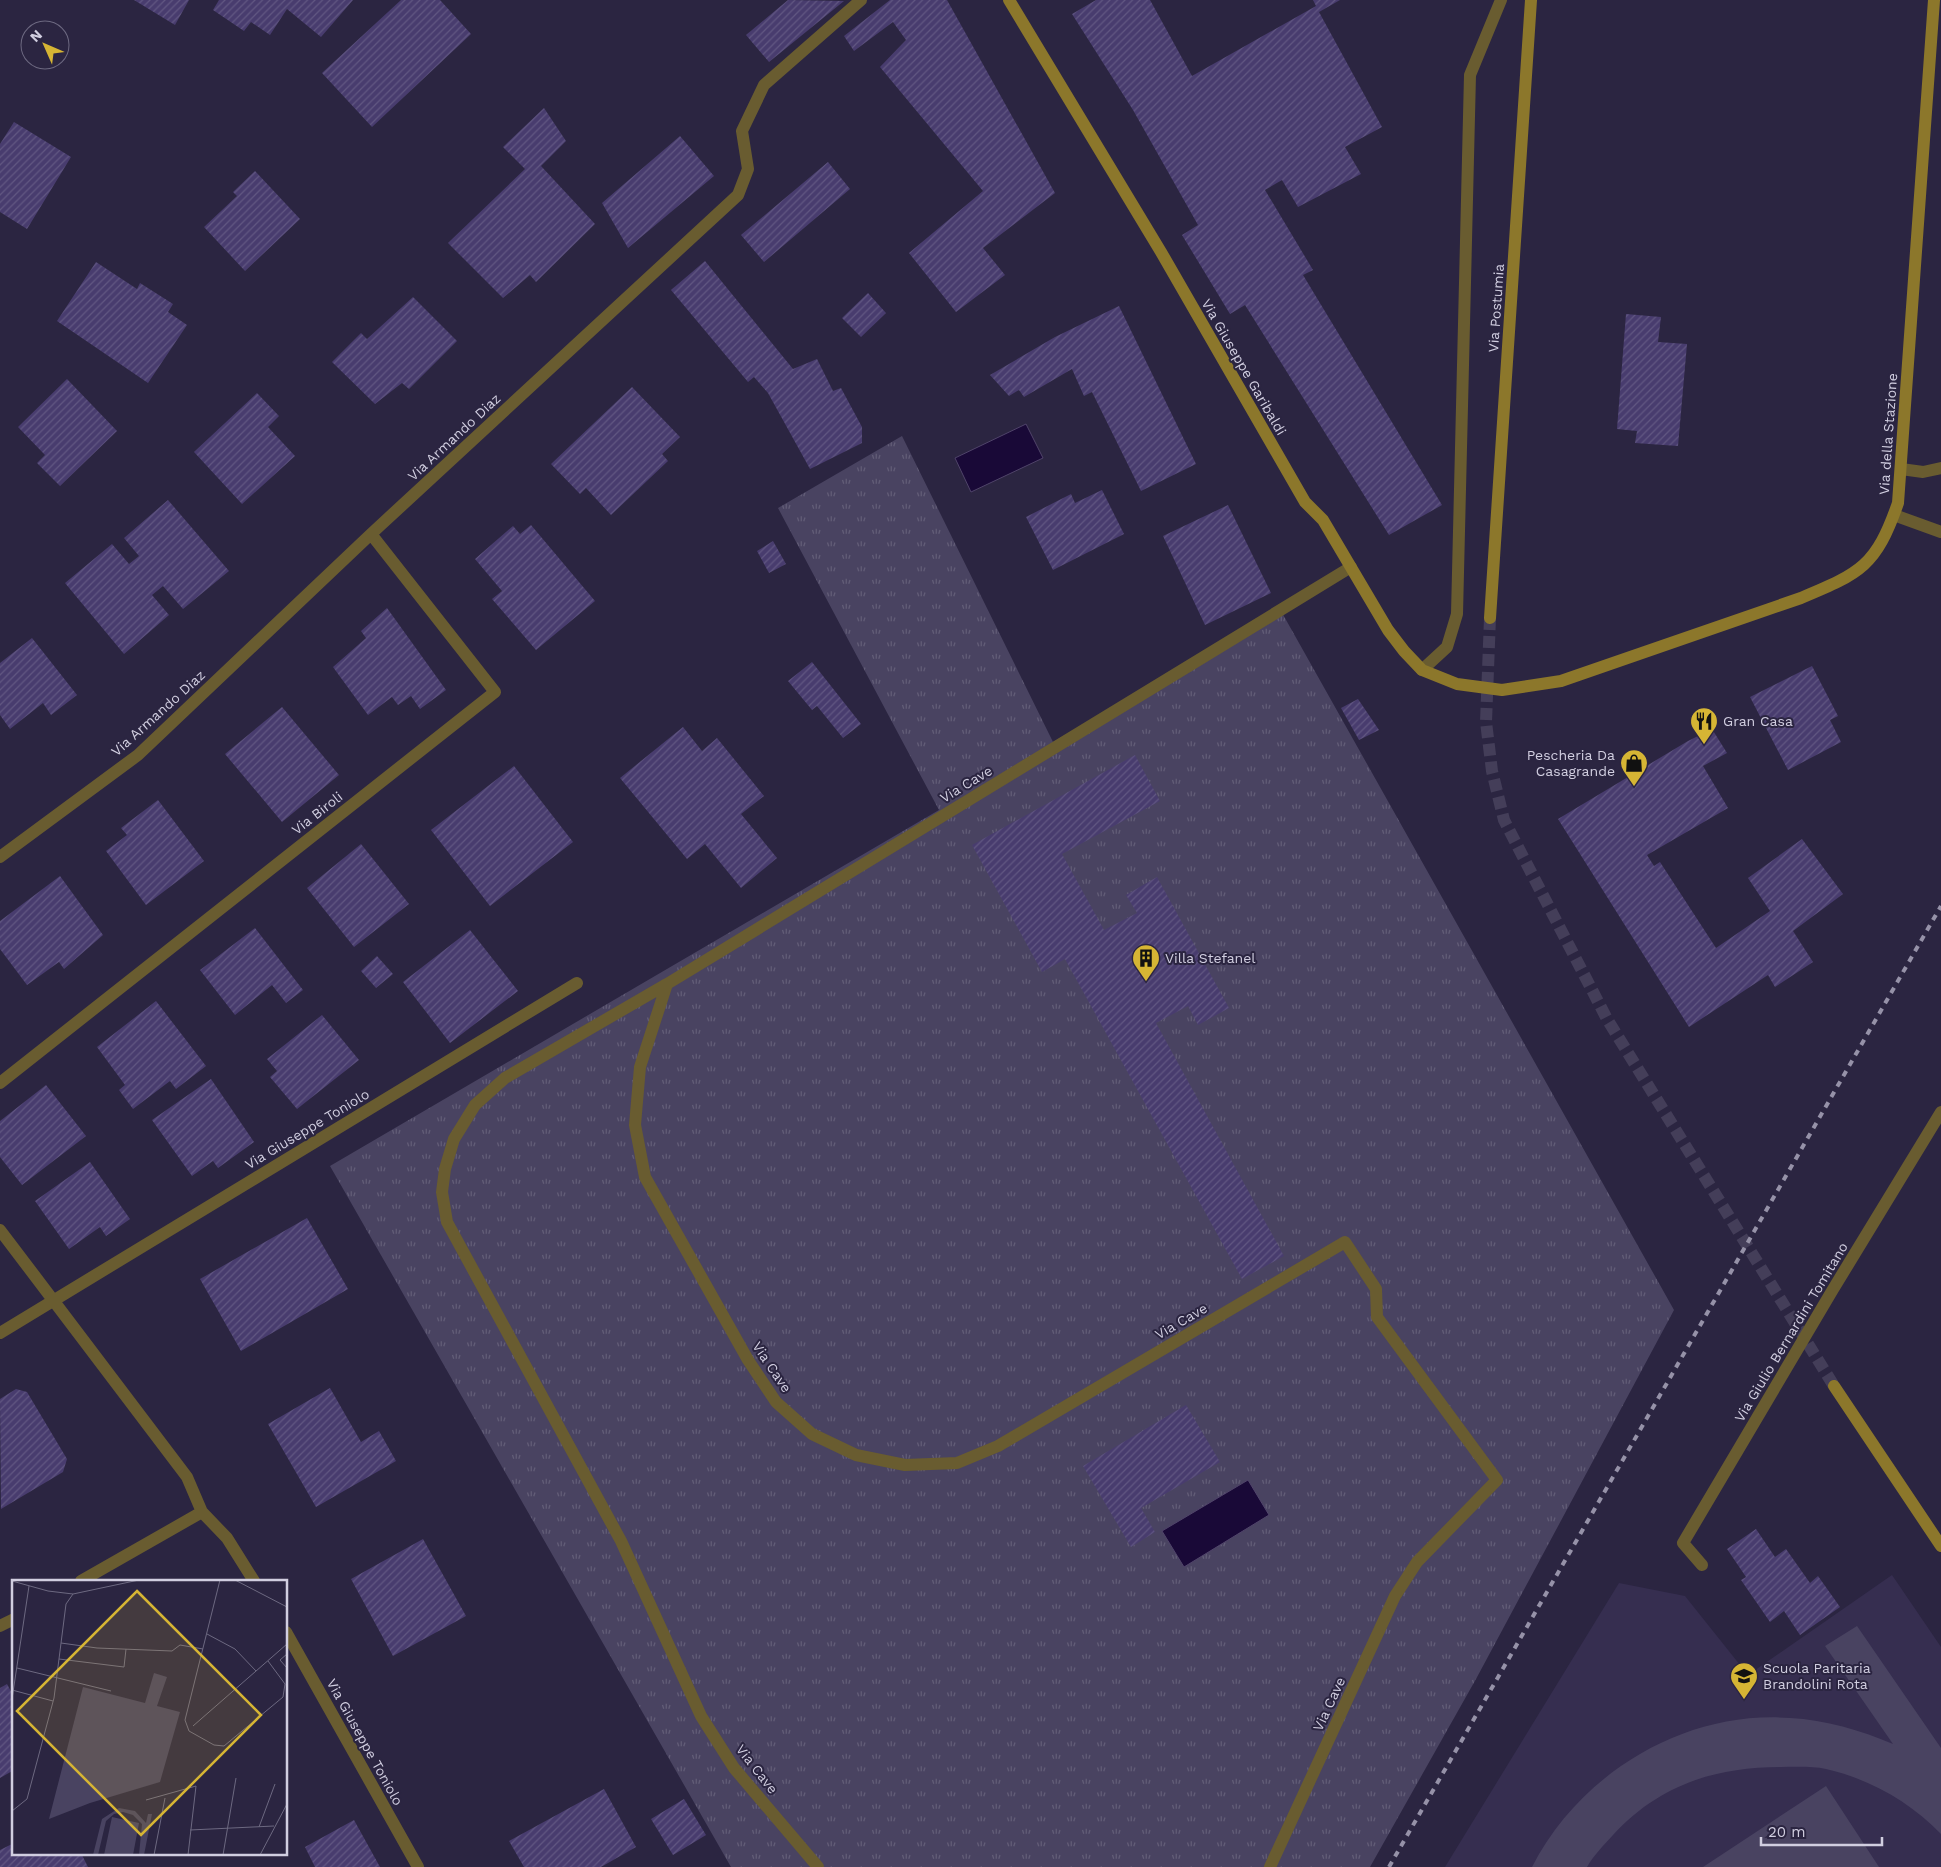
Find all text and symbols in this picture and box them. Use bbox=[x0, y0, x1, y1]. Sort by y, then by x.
north arrow bbox=[20, 20, 70, 70]
text: N bbox=[26, 26, 45, 45]
street label: Via Postumia bbox=[1485, 263, 1507, 353]
street label: Via Giuseppe Garibaldi bbox=[1198, 296, 1290, 438]
street label: Via della Stazione bbox=[1876, 373, 1900, 495]
street label: Via Armando Diaz bbox=[404, 390, 504, 484]
street label: Via Armando Diaz bbox=[108, 667, 208, 759]
restaurant icon: Gran Casa bbox=[1689, 706, 1719, 745]
place label: Gran Casa bbox=[1723, 713, 1793, 729]
place label: Pescheria Da Casagrande bbox=[1527, 747, 1615, 779]
shop icon: Pescheria Da Casagrande bbox=[1619, 748, 1649, 787]
street label: Via Cave bbox=[937, 762, 995, 806]
street label: Via Biroli bbox=[288, 788, 346, 838]
building icon: Villa Stefanel bbox=[1131, 943, 1161, 982]
place label: Villa Stefanel bbox=[1165, 950, 1256, 966]
street label: Via Giuseppe Toniolo bbox=[242, 1086, 372, 1172]
street label: Via Giulio Bernardini Tomitano bbox=[1731, 1239, 1851, 1425]
street label: Via Cave bbox=[1152, 1300, 1210, 1342]
street label: Via Cave bbox=[749, 1339, 795, 1395]
inset map bbox=[12, 1580, 288, 1854]
place label: Scuola Paritaria Brandolini Rota bbox=[1763, 1660, 1871, 1692]
school or university icon: Scuola Paritaria Brandolini Rota bbox=[1729, 1661, 1759, 1700]
street label: Via Cave bbox=[1310, 1674, 1348, 1734]
street label: Via Giuseppe Toniolo bbox=[324, 1676, 406, 1808]
street label: Via Cave bbox=[733, 1741, 781, 1797]
scale bar bbox=[1761, 1814, 1882, 1846]
text: 20 m bbox=[1768, 1823, 1806, 1841]

